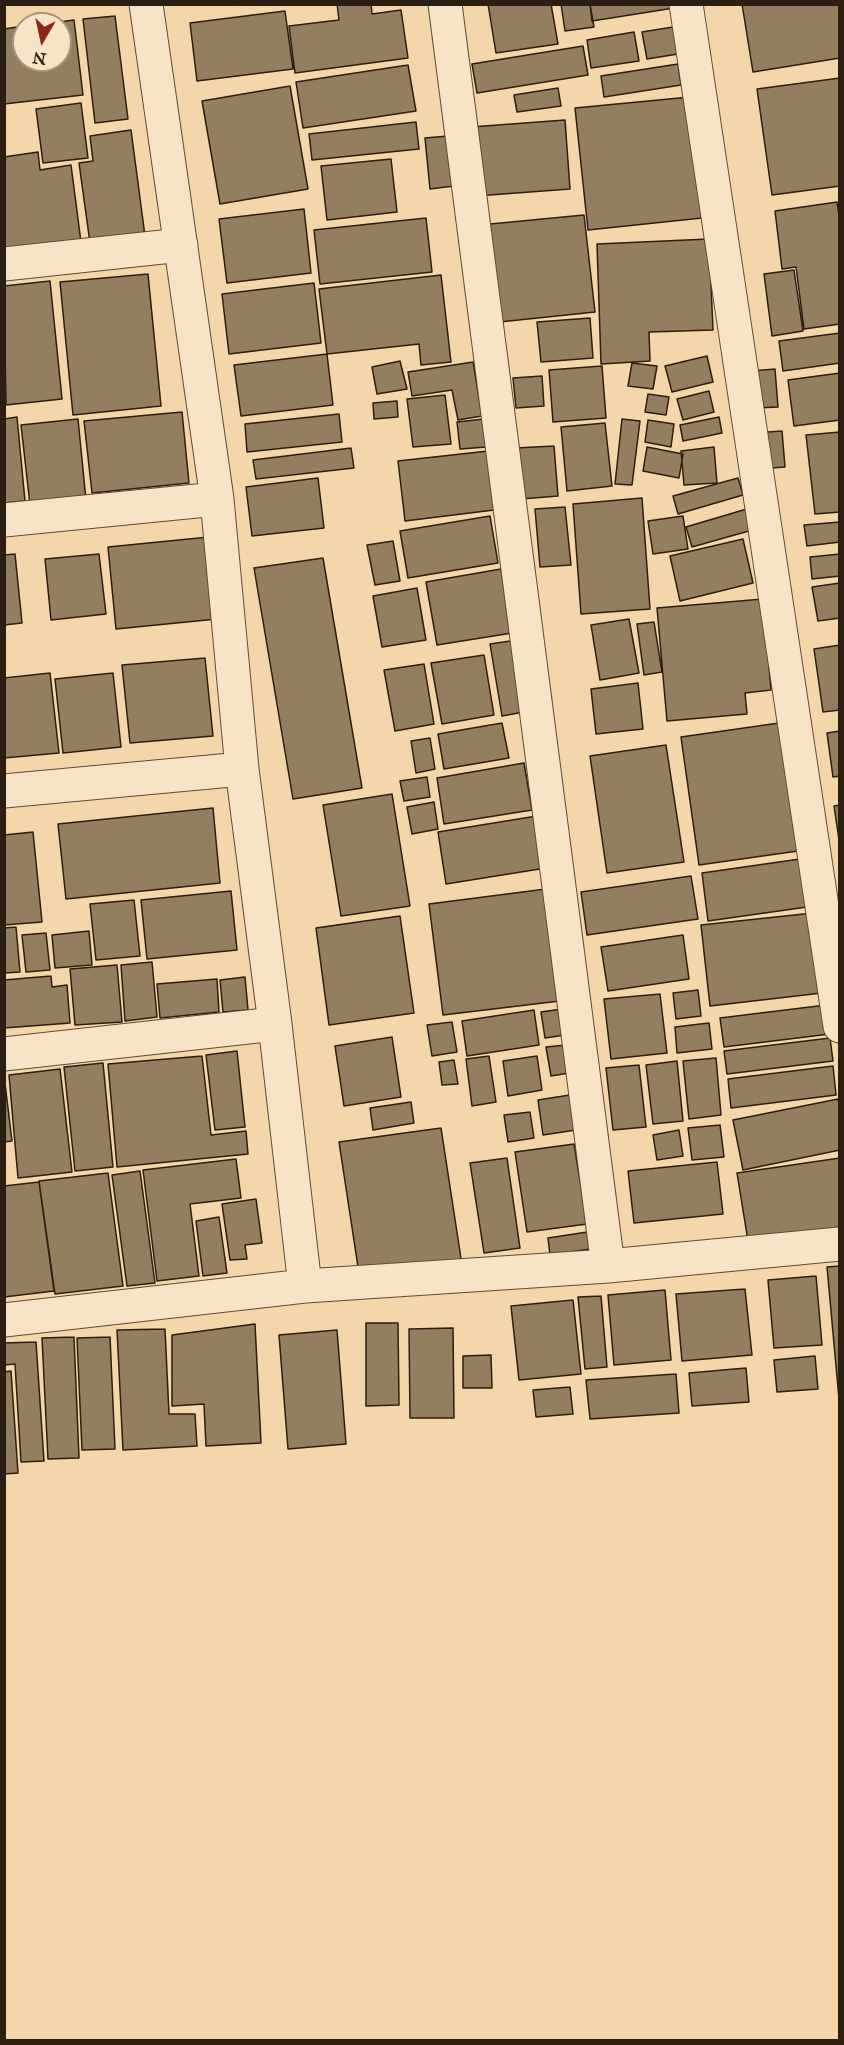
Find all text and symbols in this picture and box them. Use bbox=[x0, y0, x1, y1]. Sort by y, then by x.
north arrow bbox=[12, 12, 72, 72]
text: N bbox=[31, 48, 48, 69]

